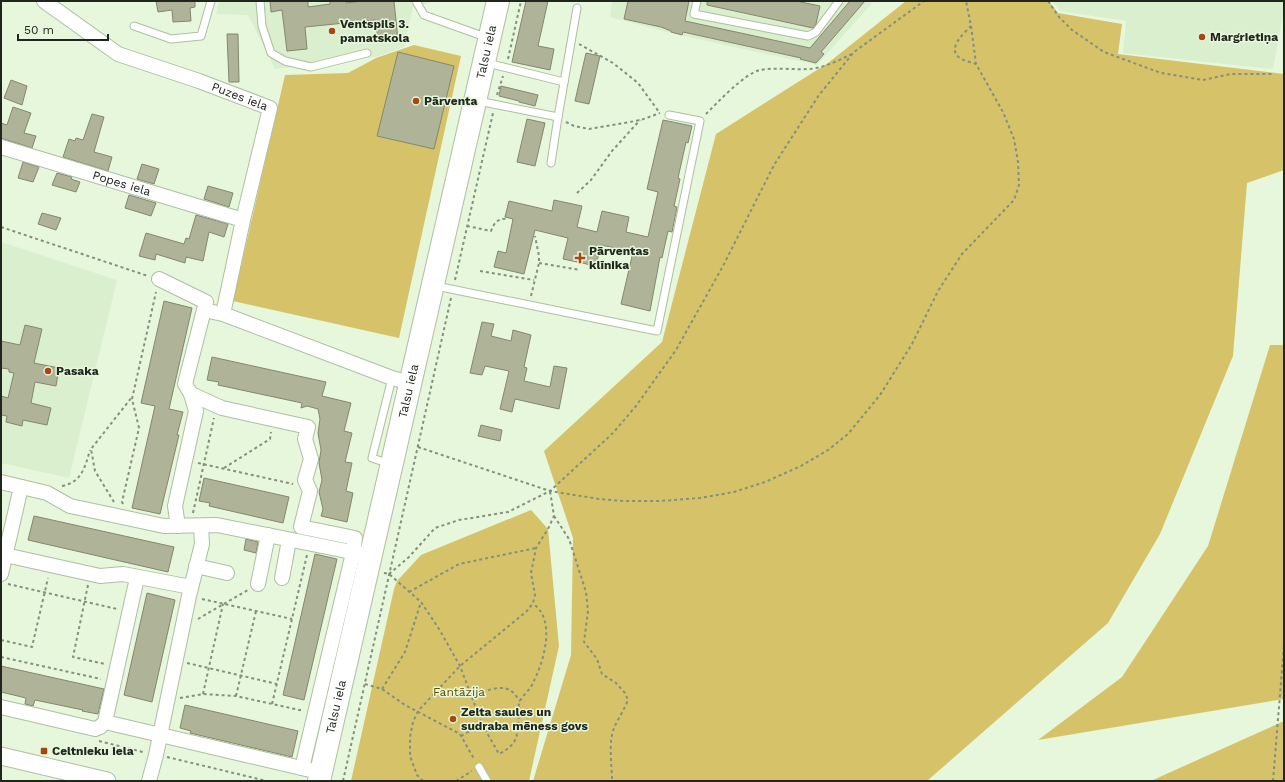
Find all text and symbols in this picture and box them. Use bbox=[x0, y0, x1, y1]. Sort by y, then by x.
scale bar bbox=[18, 16, 108, 42]
place label: Ventspils 3. pamatskola bbox=[340, 17, 409, 45]
text: 50 m bbox=[24, 23, 54, 37]
street label: Talsu iela bbox=[473, 23, 499, 80]
marker: Ventspils 3. pamatskola bbox=[327, 26, 337, 36]
place label: Margrietiņa bbox=[1210, 30, 1278, 44]
marker: Margrietiņa bbox=[1197, 32, 1207, 42]
street label: Puzes iela bbox=[210, 79, 270, 114]
place label: Pārventa bbox=[424, 94, 477, 108]
marker: Pārventa bbox=[411, 96, 421, 106]
street label: Popes iela bbox=[91, 168, 153, 199]
place label: Pārventas klīnika bbox=[589, 244, 649, 272]
marker: Pārventas klīnika bbox=[574, 252, 586, 264]
street label: Talsu iela bbox=[395, 363, 421, 419]
place label: Pasaka bbox=[56, 364, 99, 378]
marker: Pasaka bbox=[43, 366, 53, 376]
street label: Talsu iela bbox=[323, 678, 349, 735]
park label: Fantāzija bbox=[433, 685, 485, 699]
place label: Zelta saules un sudraba mēness govs bbox=[461, 705, 588, 733]
marker: Zelta saules un sudraba mēness govs bbox=[448, 714, 458, 724]
place label: Celtnieku iela bbox=[52, 744, 134, 758]
marker: Celtnieku iela bbox=[39, 746, 49, 756]

